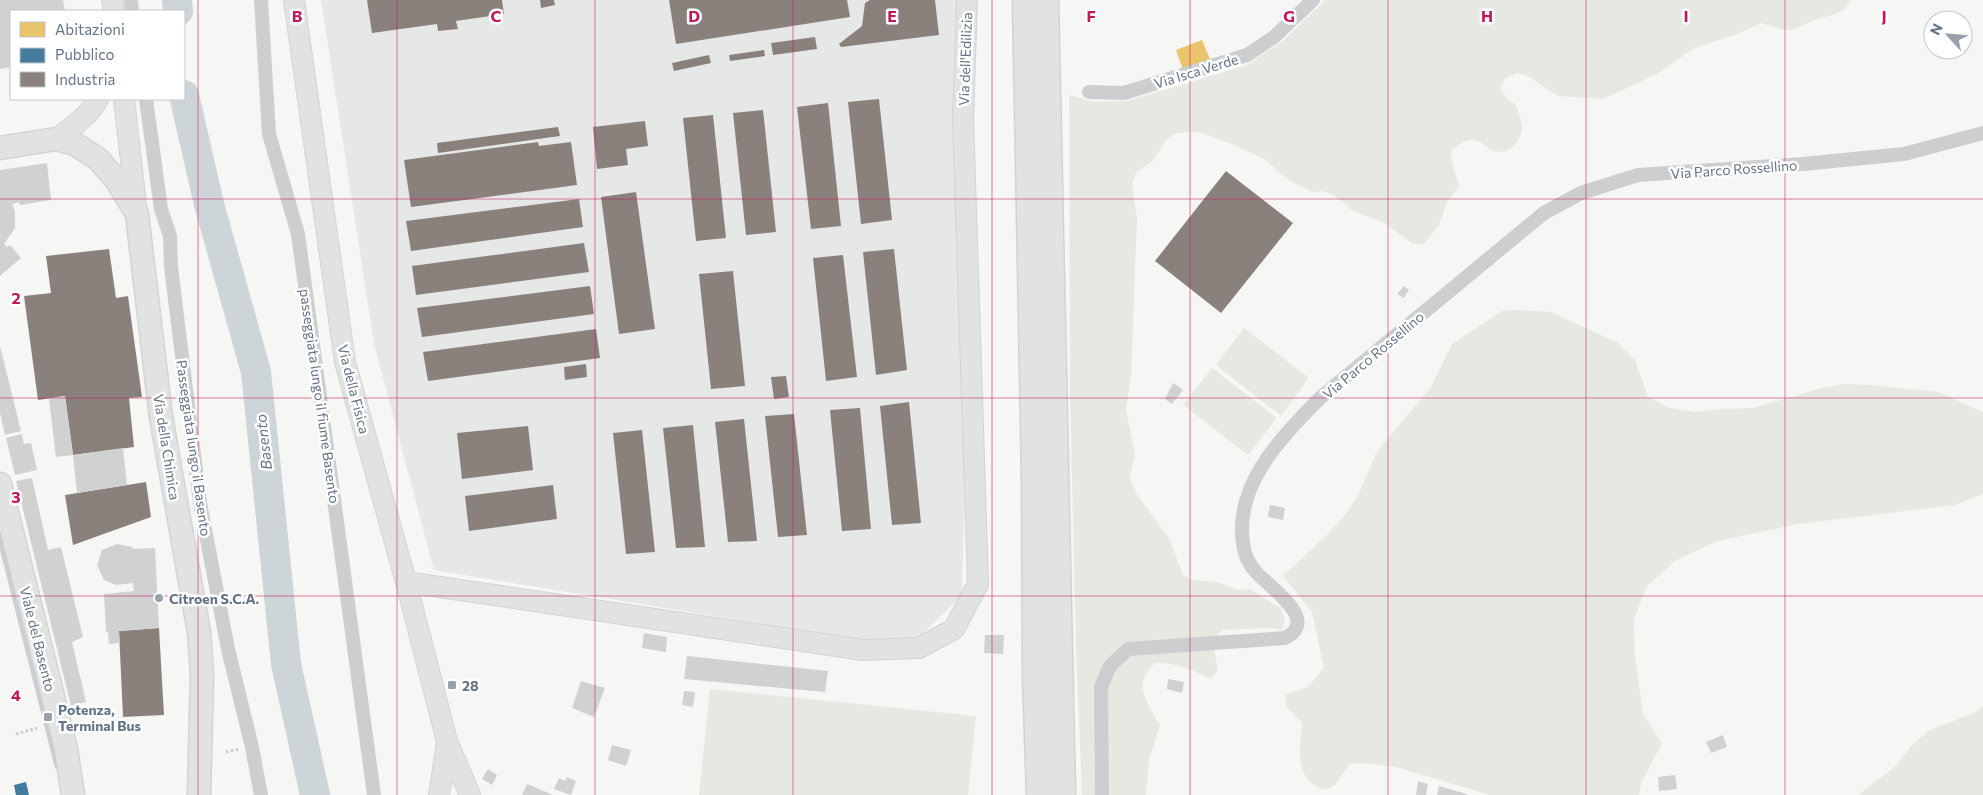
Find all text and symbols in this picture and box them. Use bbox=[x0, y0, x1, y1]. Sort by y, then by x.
text: B bbox=[292, 6, 303, 25]
text: C bbox=[491, 6, 502, 25]
text: D bbox=[688, 6, 700, 25]
text: E bbox=[887, 6, 897, 25]
text: F bbox=[1086, 6, 1096, 25]
text: G bbox=[1283, 6, 1295, 25]
text: H bbox=[1481, 6, 1493, 25]
text: I bbox=[1683, 6, 1689, 25]
text: J bbox=[1881, 6, 1887, 25]
legend bbox=[10, 10, 185, 100]
north arrow bbox=[1923, 10, 1973, 60]
street label: Via dell'Edilizia bbox=[955, 12, 975, 106]
text: Abitazioni bbox=[55, 20, 125, 38]
text: N bbox=[1926, 21, 1946, 38]
text: Pubblico bbox=[55, 45, 115, 63]
street label: Via Isca Verde bbox=[1152, 50, 1240, 92]
text: Industria bbox=[55, 70, 115, 88]
street label: Via Parco Rossellino bbox=[1670, 156, 1798, 182]
text: 2 bbox=[11, 288, 21, 307]
street label: passeggiata lungo il fiume Basento bbox=[297, 288, 343, 504]
street label: Via Parco Rossellino bbox=[1319, 308, 1427, 402]
street label: Via della Fisica bbox=[335, 342, 373, 436]
street label: Passeggiata lungo il Basento bbox=[173, 359, 215, 537]
street label: Via della Chimica bbox=[150, 393, 184, 501]
water label: Basento bbox=[251, 413, 275, 471]
text: 3 bbox=[11, 487, 21, 506]
street label: Viale del Basento bbox=[17, 585, 59, 693]
place label: Citroen S.C.A. bbox=[169, 590, 260, 607]
marker: Citroen S.C.A. bbox=[153, 592, 165, 604]
place label: 28 bbox=[462, 677, 479, 694]
marker: 28 bbox=[446, 679, 458, 691]
text: 4 bbox=[11, 685, 21, 704]
place label: Potenza, Terminal Bus bbox=[58, 701, 141, 734]
marker: Potenza, Terminal Bus bbox=[42, 711, 54, 723]

